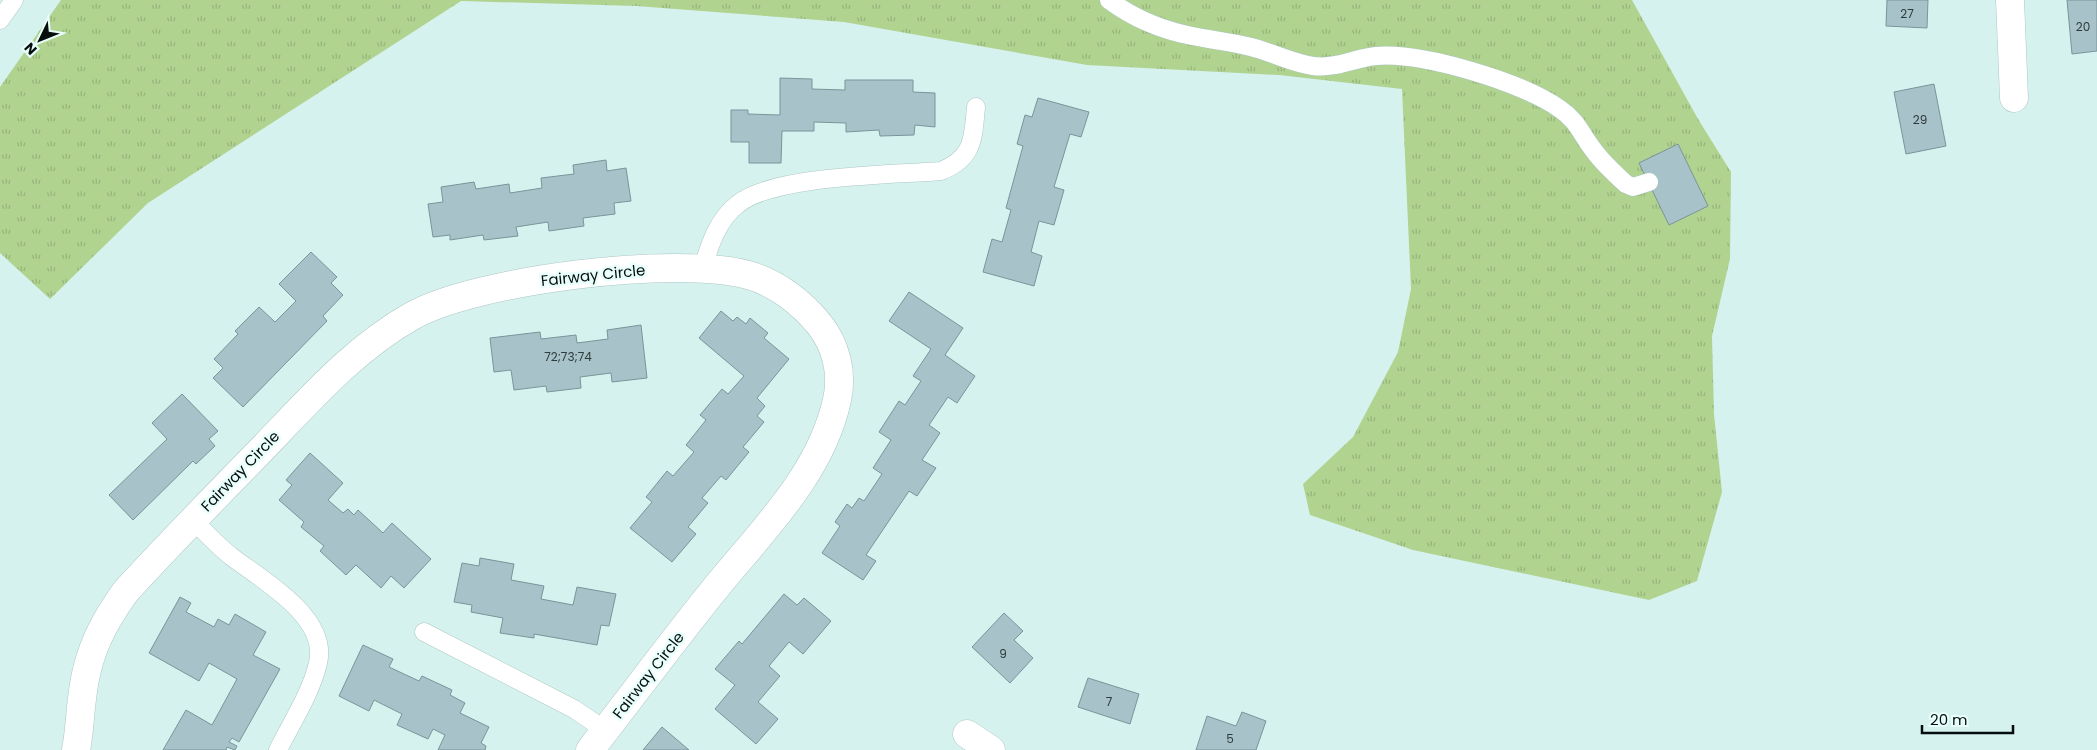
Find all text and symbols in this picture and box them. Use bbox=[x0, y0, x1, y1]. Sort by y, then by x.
house number: 27 bbox=[1900, 5, 1914, 22]
north arrow bbox=[15, 15, 65, 65]
house number: 20 bbox=[2076, 18, 2090, 35]
text: N bbox=[20, 38, 41, 60]
house number: 29 bbox=[1913, 111, 1927, 128]
street label: Fairway Circle bbox=[540, 259, 646, 291]
house number: 72;73;74 bbox=[544, 348, 592, 365]
street label: Fairway Circle bbox=[196, 426, 284, 516]
street label: Fairway Circle bbox=[607, 627, 689, 723]
house number: 9 bbox=[999, 645, 1007, 662]
house number: 7 bbox=[1106, 693, 1113, 710]
scale bar bbox=[1922, 702, 2013, 734]
text: 20 m bbox=[1930, 709, 1968, 730]
house number: 5 bbox=[1226, 730, 1234, 747]

